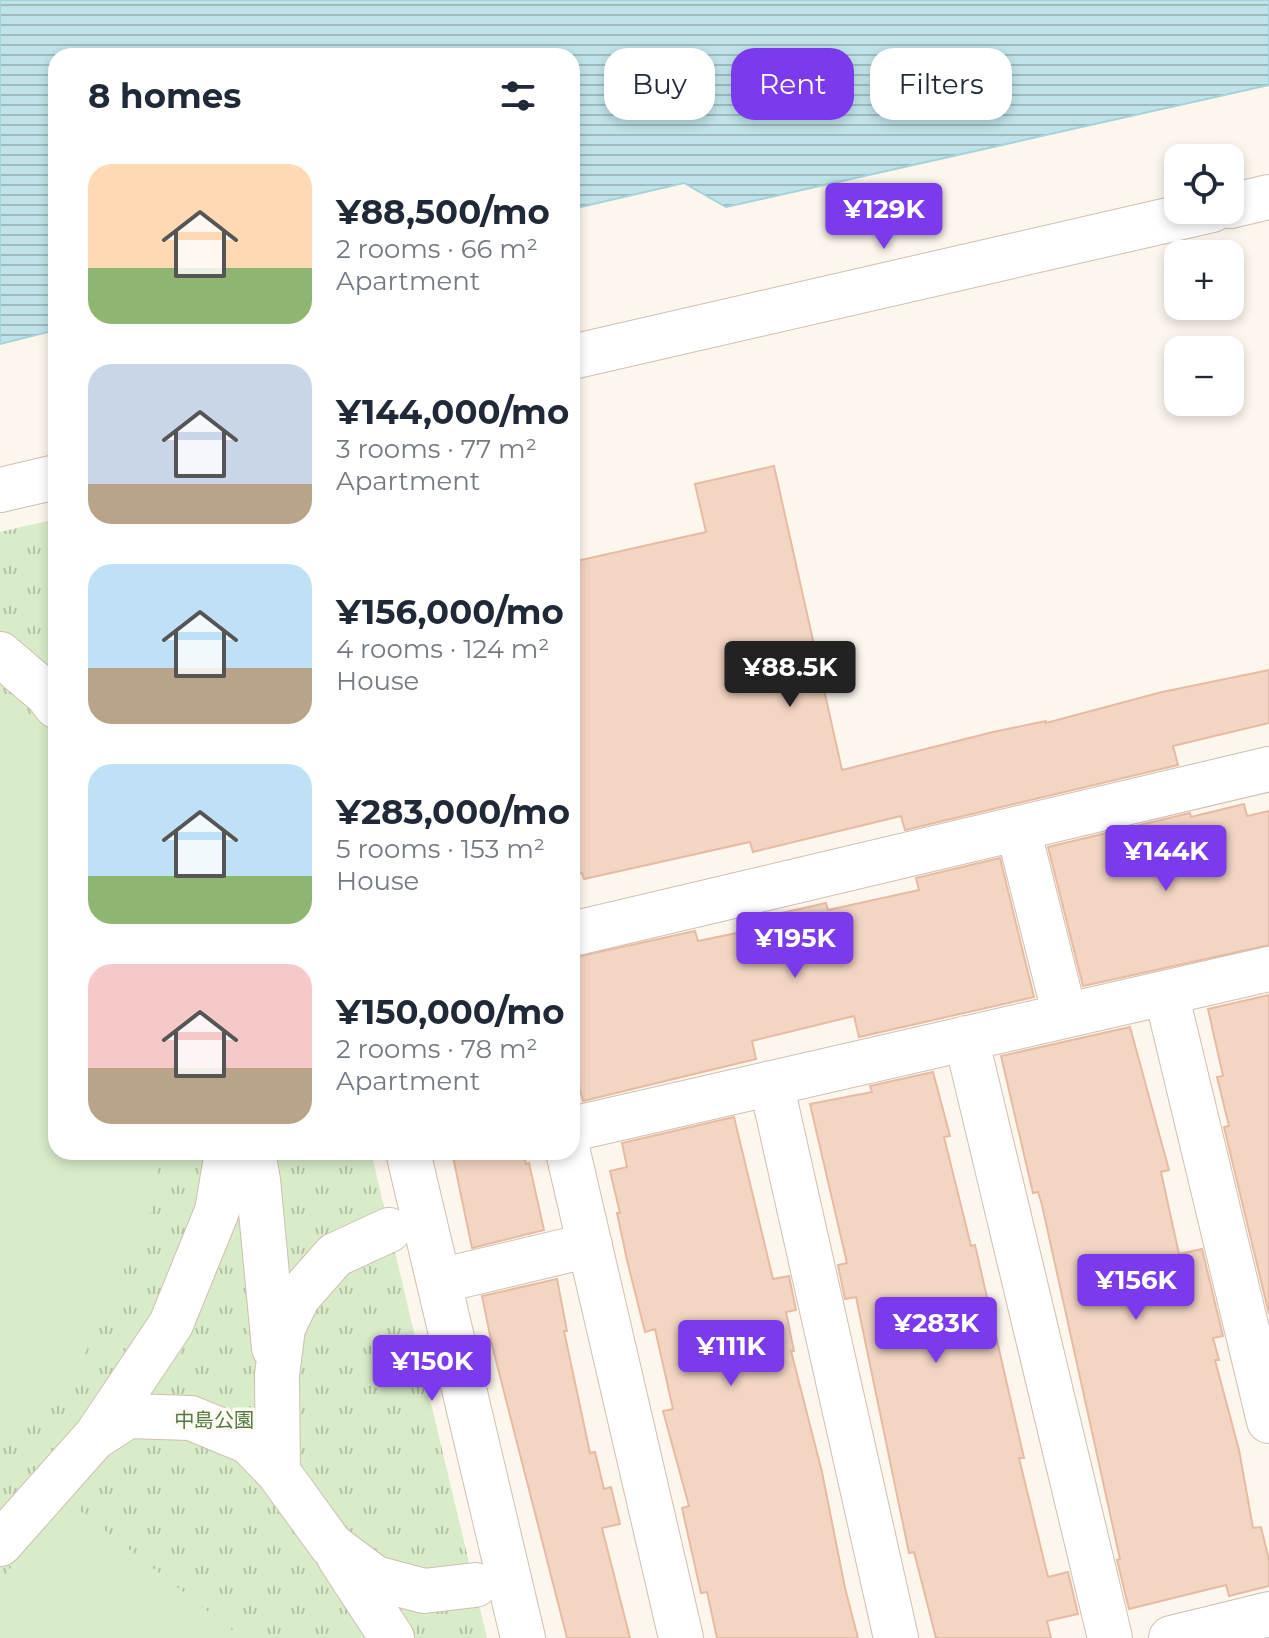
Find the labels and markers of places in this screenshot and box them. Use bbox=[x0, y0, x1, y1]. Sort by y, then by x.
pin: ¥129K bbox=[828, 183, 940, 251]
pin: ¥88.5K bbox=[725, 641, 855, 709]
pin: ¥144K bbox=[1110, 825, 1222, 893]
pin: ¥195K bbox=[739, 912, 851, 980]
pin: ¥156K bbox=[1080, 1254, 1192, 1322]
pin: ¥283K bbox=[880, 1297, 992, 1365]
pin: ¥111K bbox=[675, 1320, 787, 1388]
pin: ¥150K bbox=[376, 1335, 488, 1403]

